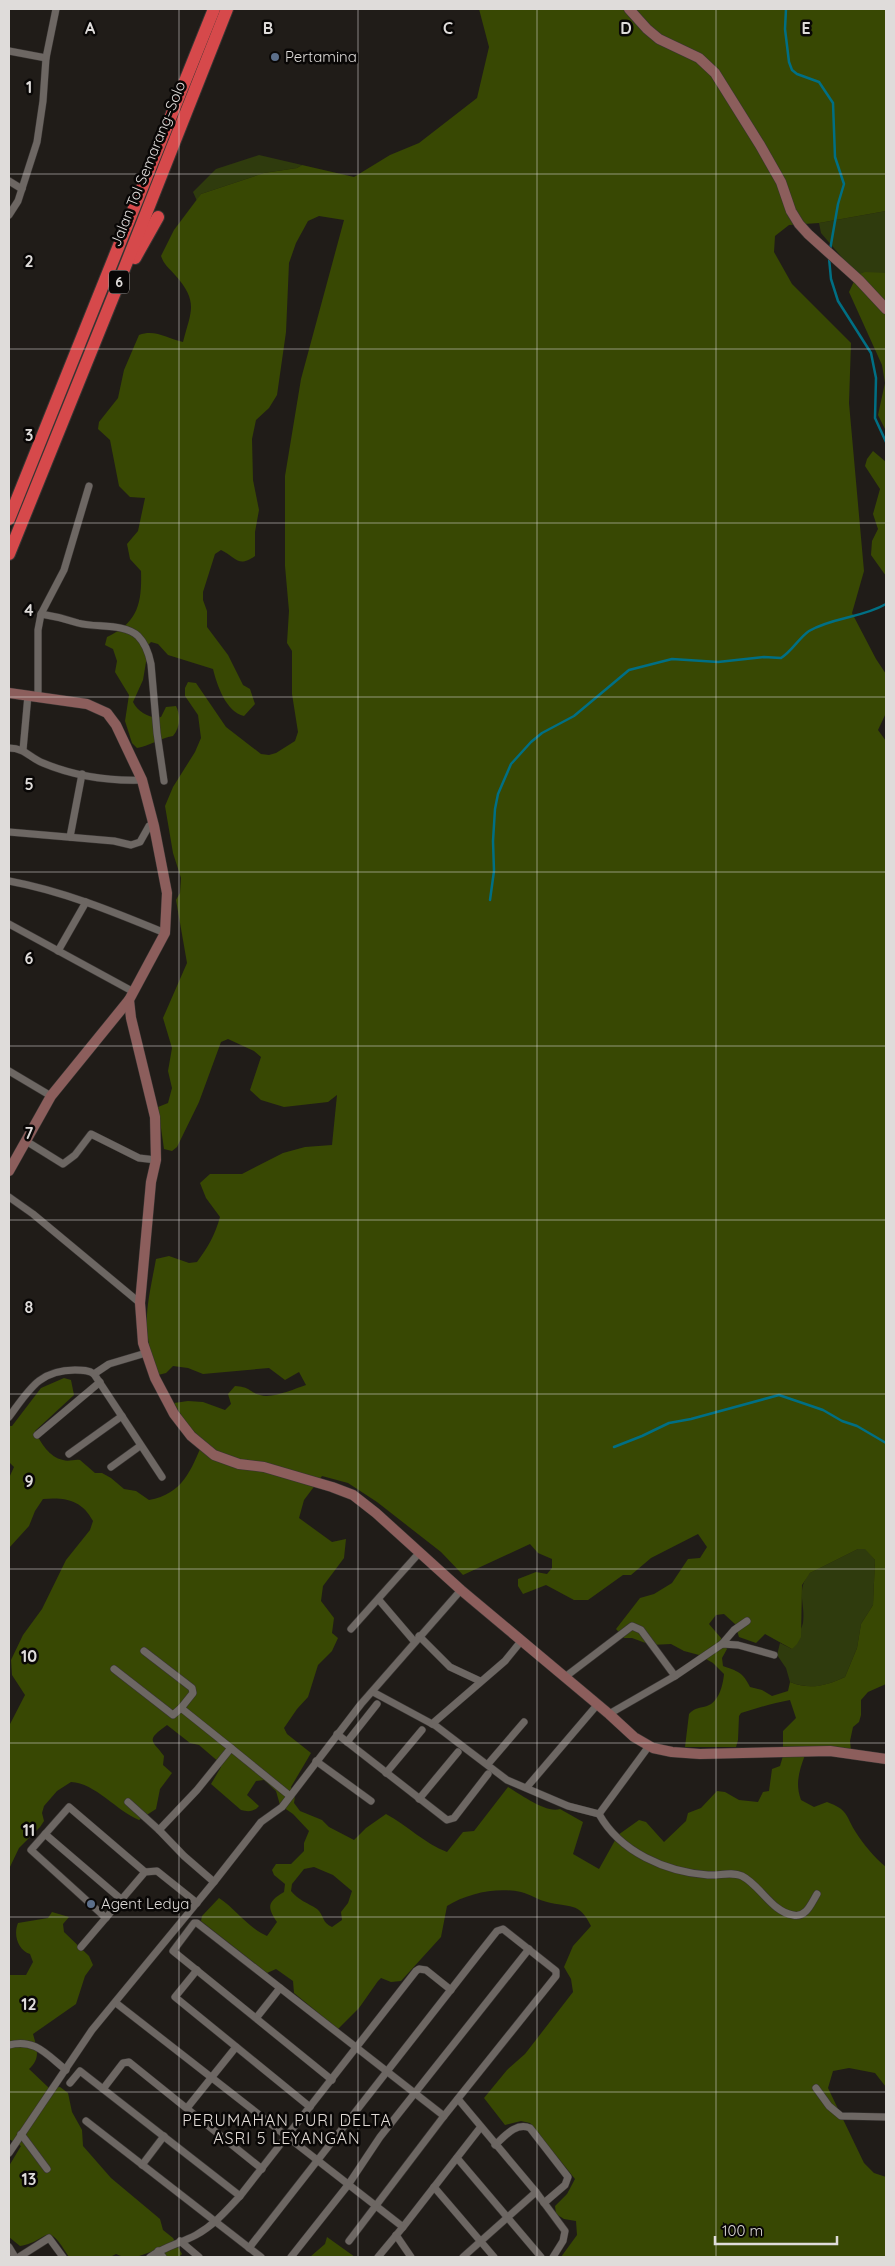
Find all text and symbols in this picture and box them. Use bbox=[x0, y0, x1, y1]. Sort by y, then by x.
text: A bbox=[85, 18, 96, 38]
text: B bbox=[263, 18, 273, 38]
text: C bbox=[443, 18, 453, 38]
text: D bbox=[620, 18, 632, 38]
text: E bbox=[801, 18, 811, 38]
place label: Pertamina bbox=[285, 47, 357, 66]
marker: Pertamina bbox=[269, 51, 281, 63]
text: 1 bbox=[26, 77, 32, 97]
street label: Jalan Tol Semarang–Solo bbox=[106, 78, 189, 249]
text: 2 bbox=[24, 251, 34, 271]
road number: 6 bbox=[109, 270, 129, 294]
text: 3 bbox=[25, 425, 33, 445]
text: 4 bbox=[24, 600, 34, 620]
text: 5 bbox=[24, 774, 34, 794]
text: 6 bbox=[25, 948, 34, 968]
text: 7 bbox=[25, 1123, 34, 1143]
text: 8 bbox=[25, 1297, 34, 1317]
text: 9 bbox=[24, 1471, 34, 1491]
text: 10 bbox=[21, 1646, 37, 1666]
text: 11 bbox=[23, 1820, 35, 1840]
place label: Agent Ledya bbox=[101, 1894, 189, 1913]
marker: Agent Ledya bbox=[85, 1898, 97, 1910]
text: 12 bbox=[21, 1994, 37, 2014]
district label: PERUMAHAN PURI DELTA ASRI 5 LEYANGAN bbox=[182, 2110, 392, 2148]
text: 13 bbox=[22, 2169, 36, 2189]
scale bar bbox=[715, 2214, 838, 2246]
text: 100 m bbox=[722, 2221, 763, 2240]

